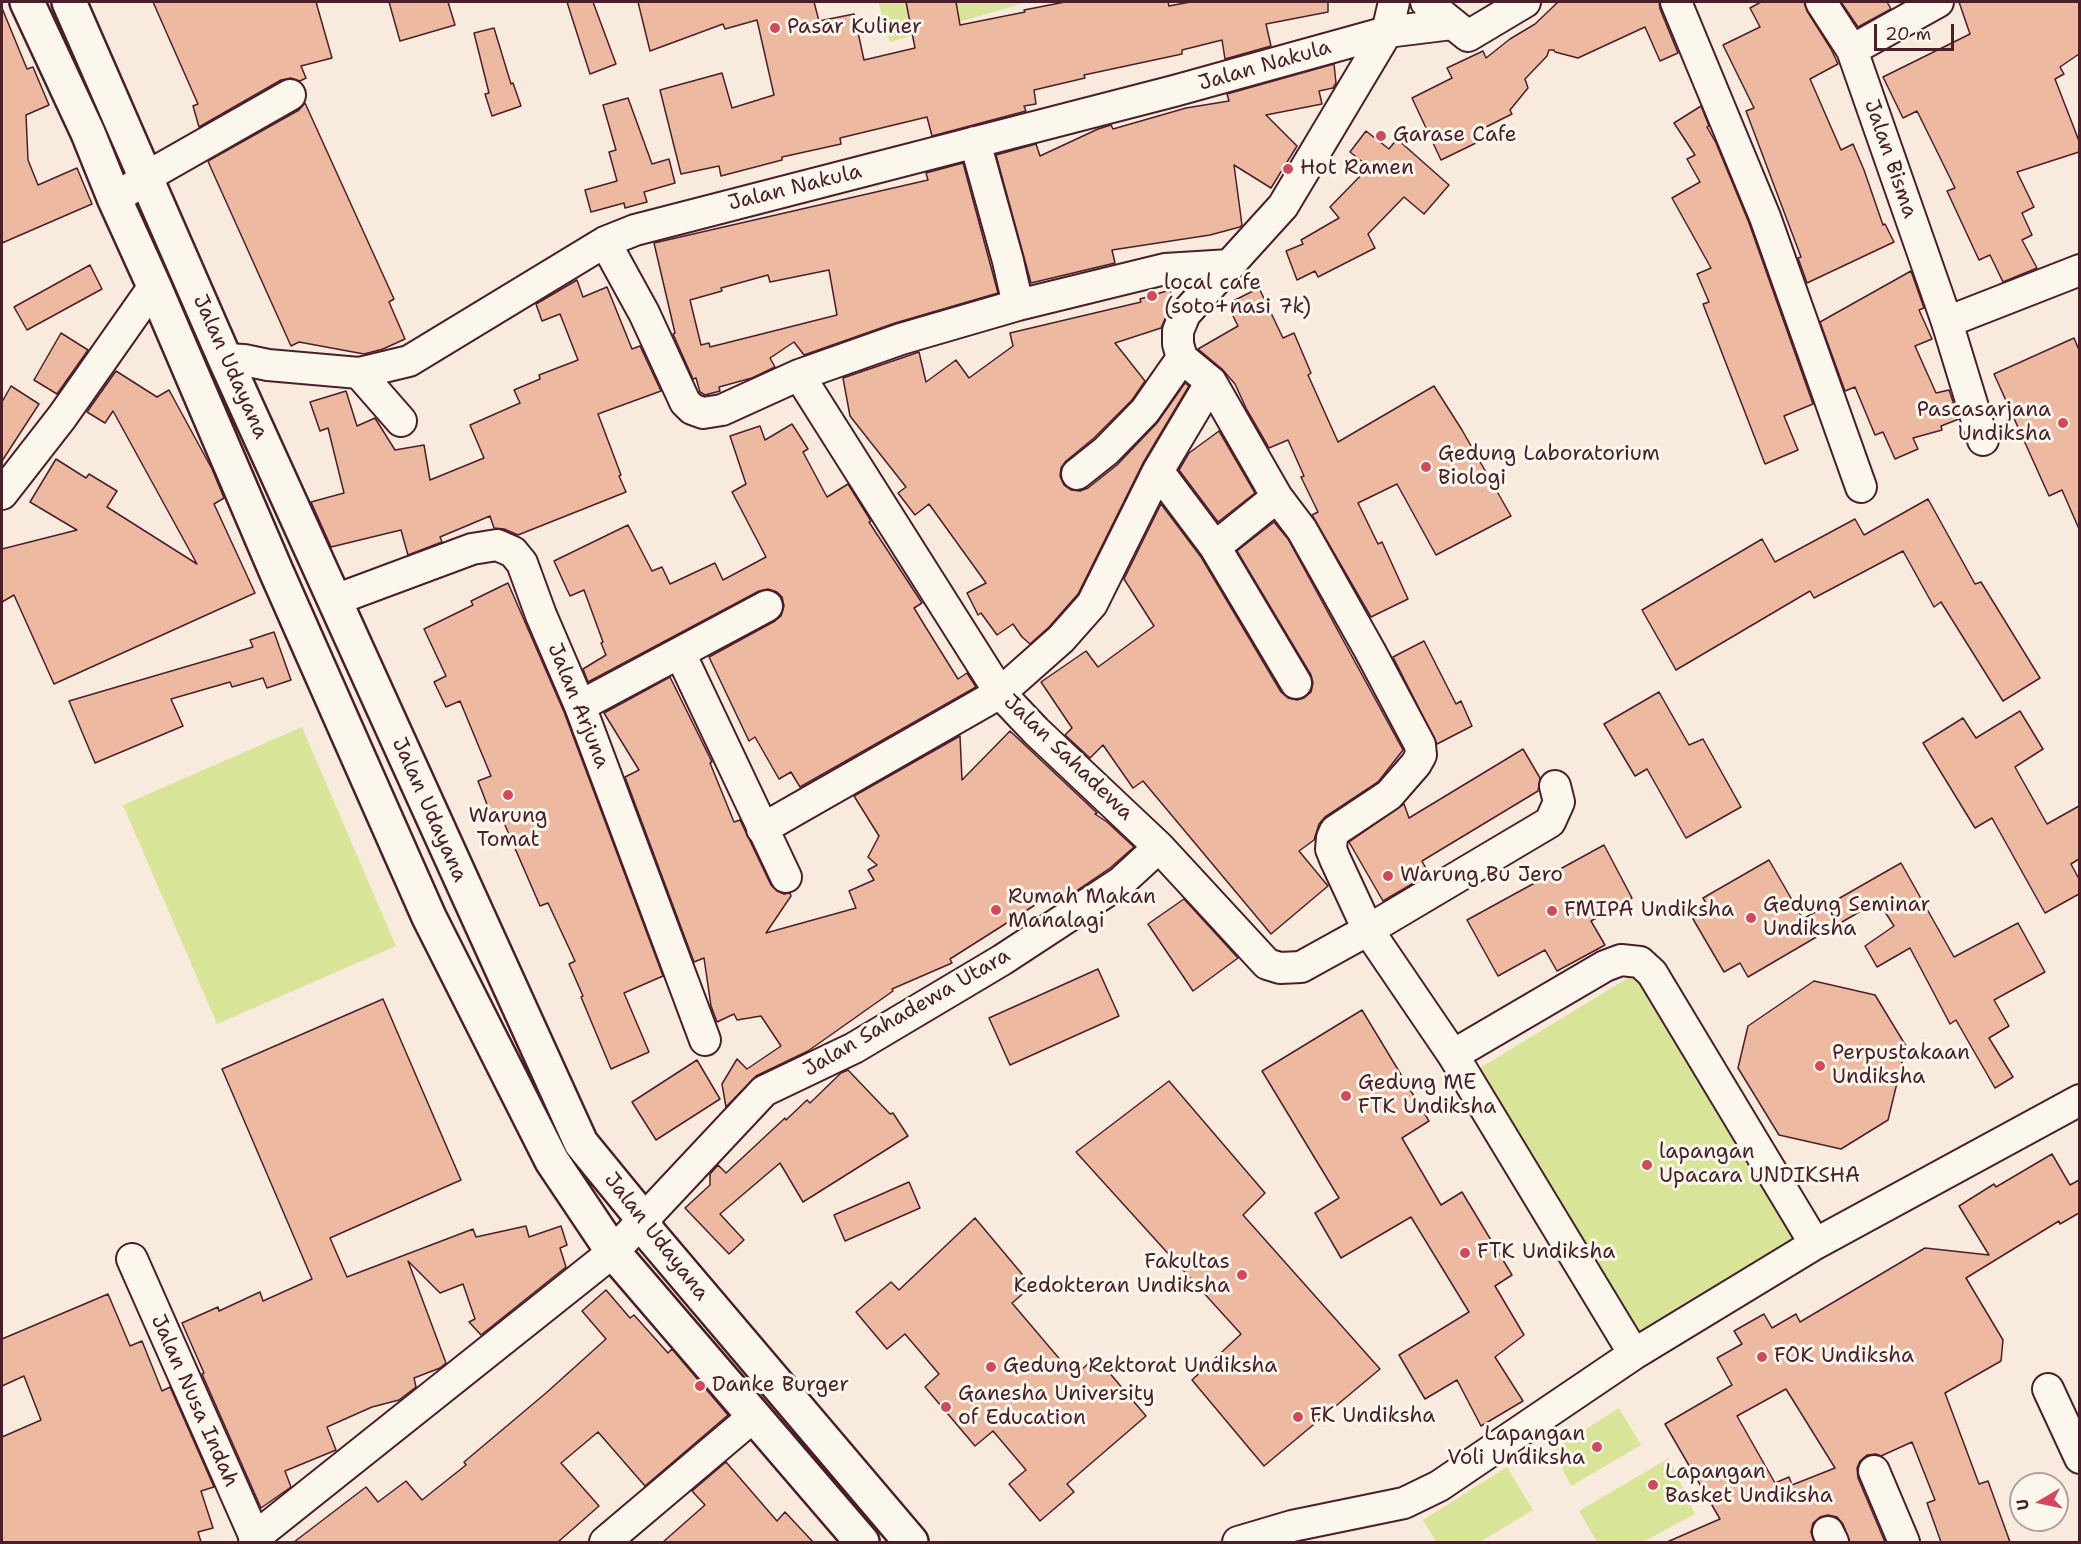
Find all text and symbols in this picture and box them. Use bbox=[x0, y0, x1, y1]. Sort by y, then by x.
scale bar bbox=[1877, 12, 1956, 50]
place label: Pasar Kuliner bbox=[787, 15, 922, 41]
marker: Pasar Kuliner bbox=[768, 21, 782, 35]
text: 20 m bbox=[1885, 22, 1931, 46]
street label: Jalan Nakula bbox=[1196, 35, 1334, 97]
street label: Jalan Bisma bbox=[1858, 96, 1922, 222]
place label: Garase Cafe bbox=[1393, 123, 1517, 149]
marker: Garase Cafe bbox=[1374, 129, 1388, 143]
place label: Hot Ramen bbox=[1300, 156, 1414, 182]
street label: Jalan Nakula bbox=[726, 159, 864, 217]
marker: Hot Ramen bbox=[1281, 162, 1295, 176]
place label: local cafe (soto+nasi 7k) bbox=[1164, 271, 1311, 321]
marker: local cafe (soto+nasi 7k) bbox=[1145, 289, 1159, 303]
street label: Jalan Udayana bbox=[187, 291, 273, 443]
place label: Pascasarjana Undiksha bbox=[1917, 398, 2051, 448]
marker: Pascasarjana Undiksha bbox=[2056, 416, 2070, 430]
place label: Gedung Laboratorium Biologi bbox=[1438, 442, 1660, 492]
marker: Gedung Laboratorium Biologi bbox=[1419, 460, 1433, 474]
street label: Jalan Arjuna bbox=[541, 640, 615, 772]
street label: Jalan Sahadewa bbox=[998, 690, 1138, 826]
street label: Jalan Udayana bbox=[386, 734, 472, 886]
marker: Warung Tomat bbox=[501, 788, 515, 802]
place label: Warung Tomat bbox=[469, 804, 547, 854]
place label: Warung Bu Jero bbox=[1400, 863, 1563, 889]
marker: Warung Bu Jero bbox=[1381, 869, 1395, 883]
place label: Rumah Makan Manalagi bbox=[1008, 885, 1156, 935]
place label: Gedung Seminar Undiksha bbox=[1763, 893, 1930, 943]
place label: FMIPA Undiksha bbox=[1564, 898, 1734, 924]
marker: Rumah Makan Manalagi bbox=[989, 903, 1003, 917]
marker: FMIPA Undiksha bbox=[1545, 904, 1559, 918]
marker: Gedung Seminar Undiksha bbox=[1744, 911, 1758, 925]
street label: Jalan Sahadewa Utara bbox=[799, 943, 1015, 1083]
place label: Perpustakaan Undiksha bbox=[1832, 1041, 1970, 1091]
marker: Perpustakaan Undiksha bbox=[1813, 1059, 1827, 1073]
place label: Gedung ME FTK Undiksha bbox=[1358, 1071, 1496, 1121]
marker: Gedung ME FTK Undiksha bbox=[1339, 1089, 1353, 1103]
place label: lapangan Upacara UNDIKSHA bbox=[1659, 1140, 1860, 1190]
marker: lapangan Upacara UNDIKSHA bbox=[1640, 1158, 1654, 1172]
street label: Jalan Udayana bbox=[598, 1168, 714, 1306]
place label: FTK Undiksha bbox=[1477, 1240, 1615, 1266]
marker: FTK Undiksha bbox=[1458, 1246, 1472, 1260]
place label: Fakultas Kedokteran Undiksha bbox=[1013, 1250, 1230, 1300]
marker: Fakultas Kedokteran Undiksha bbox=[1235, 1268, 1249, 1282]
street label: Jalan Nusa Indah bbox=[145, 1311, 243, 1491]
place label: FOK Undiksha bbox=[1774, 1344, 1914, 1370]
marker: FOK Undiksha bbox=[1755, 1350, 1769, 1364]
place label: Gedung Rektorat Undiksha bbox=[1003, 1354, 1277, 1380]
marker: Gedung Rektorat Undiksha bbox=[984, 1360, 998, 1374]
place label: Danke Burger bbox=[712, 1373, 849, 1399]
marker: Danke Burger bbox=[693, 1379, 707, 1393]
place label: Ganesha University of Education bbox=[958, 1382, 1155, 1432]
marker: Ganesha University of Education bbox=[939, 1400, 953, 1414]
place label: FK Undiksha bbox=[1310, 1404, 1435, 1430]
marker: FK Undiksha bbox=[1291, 1410, 1305, 1424]
place label: Lapangan Voli Undiksha bbox=[1447, 1422, 1585, 1472]
marker: Lapangan Voli Undiksha bbox=[1590, 1440, 1604, 1454]
place label: Lapangan Basket Undiksha bbox=[1665, 1460, 1833, 1510]
north arrow bbox=[2009, 1472, 2069, 1532]
marker: Lapangan Basket Undiksha bbox=[1646, 1478, 1660, 1492]
text: U bbox=[2011, 1498, 2034, 1512]

